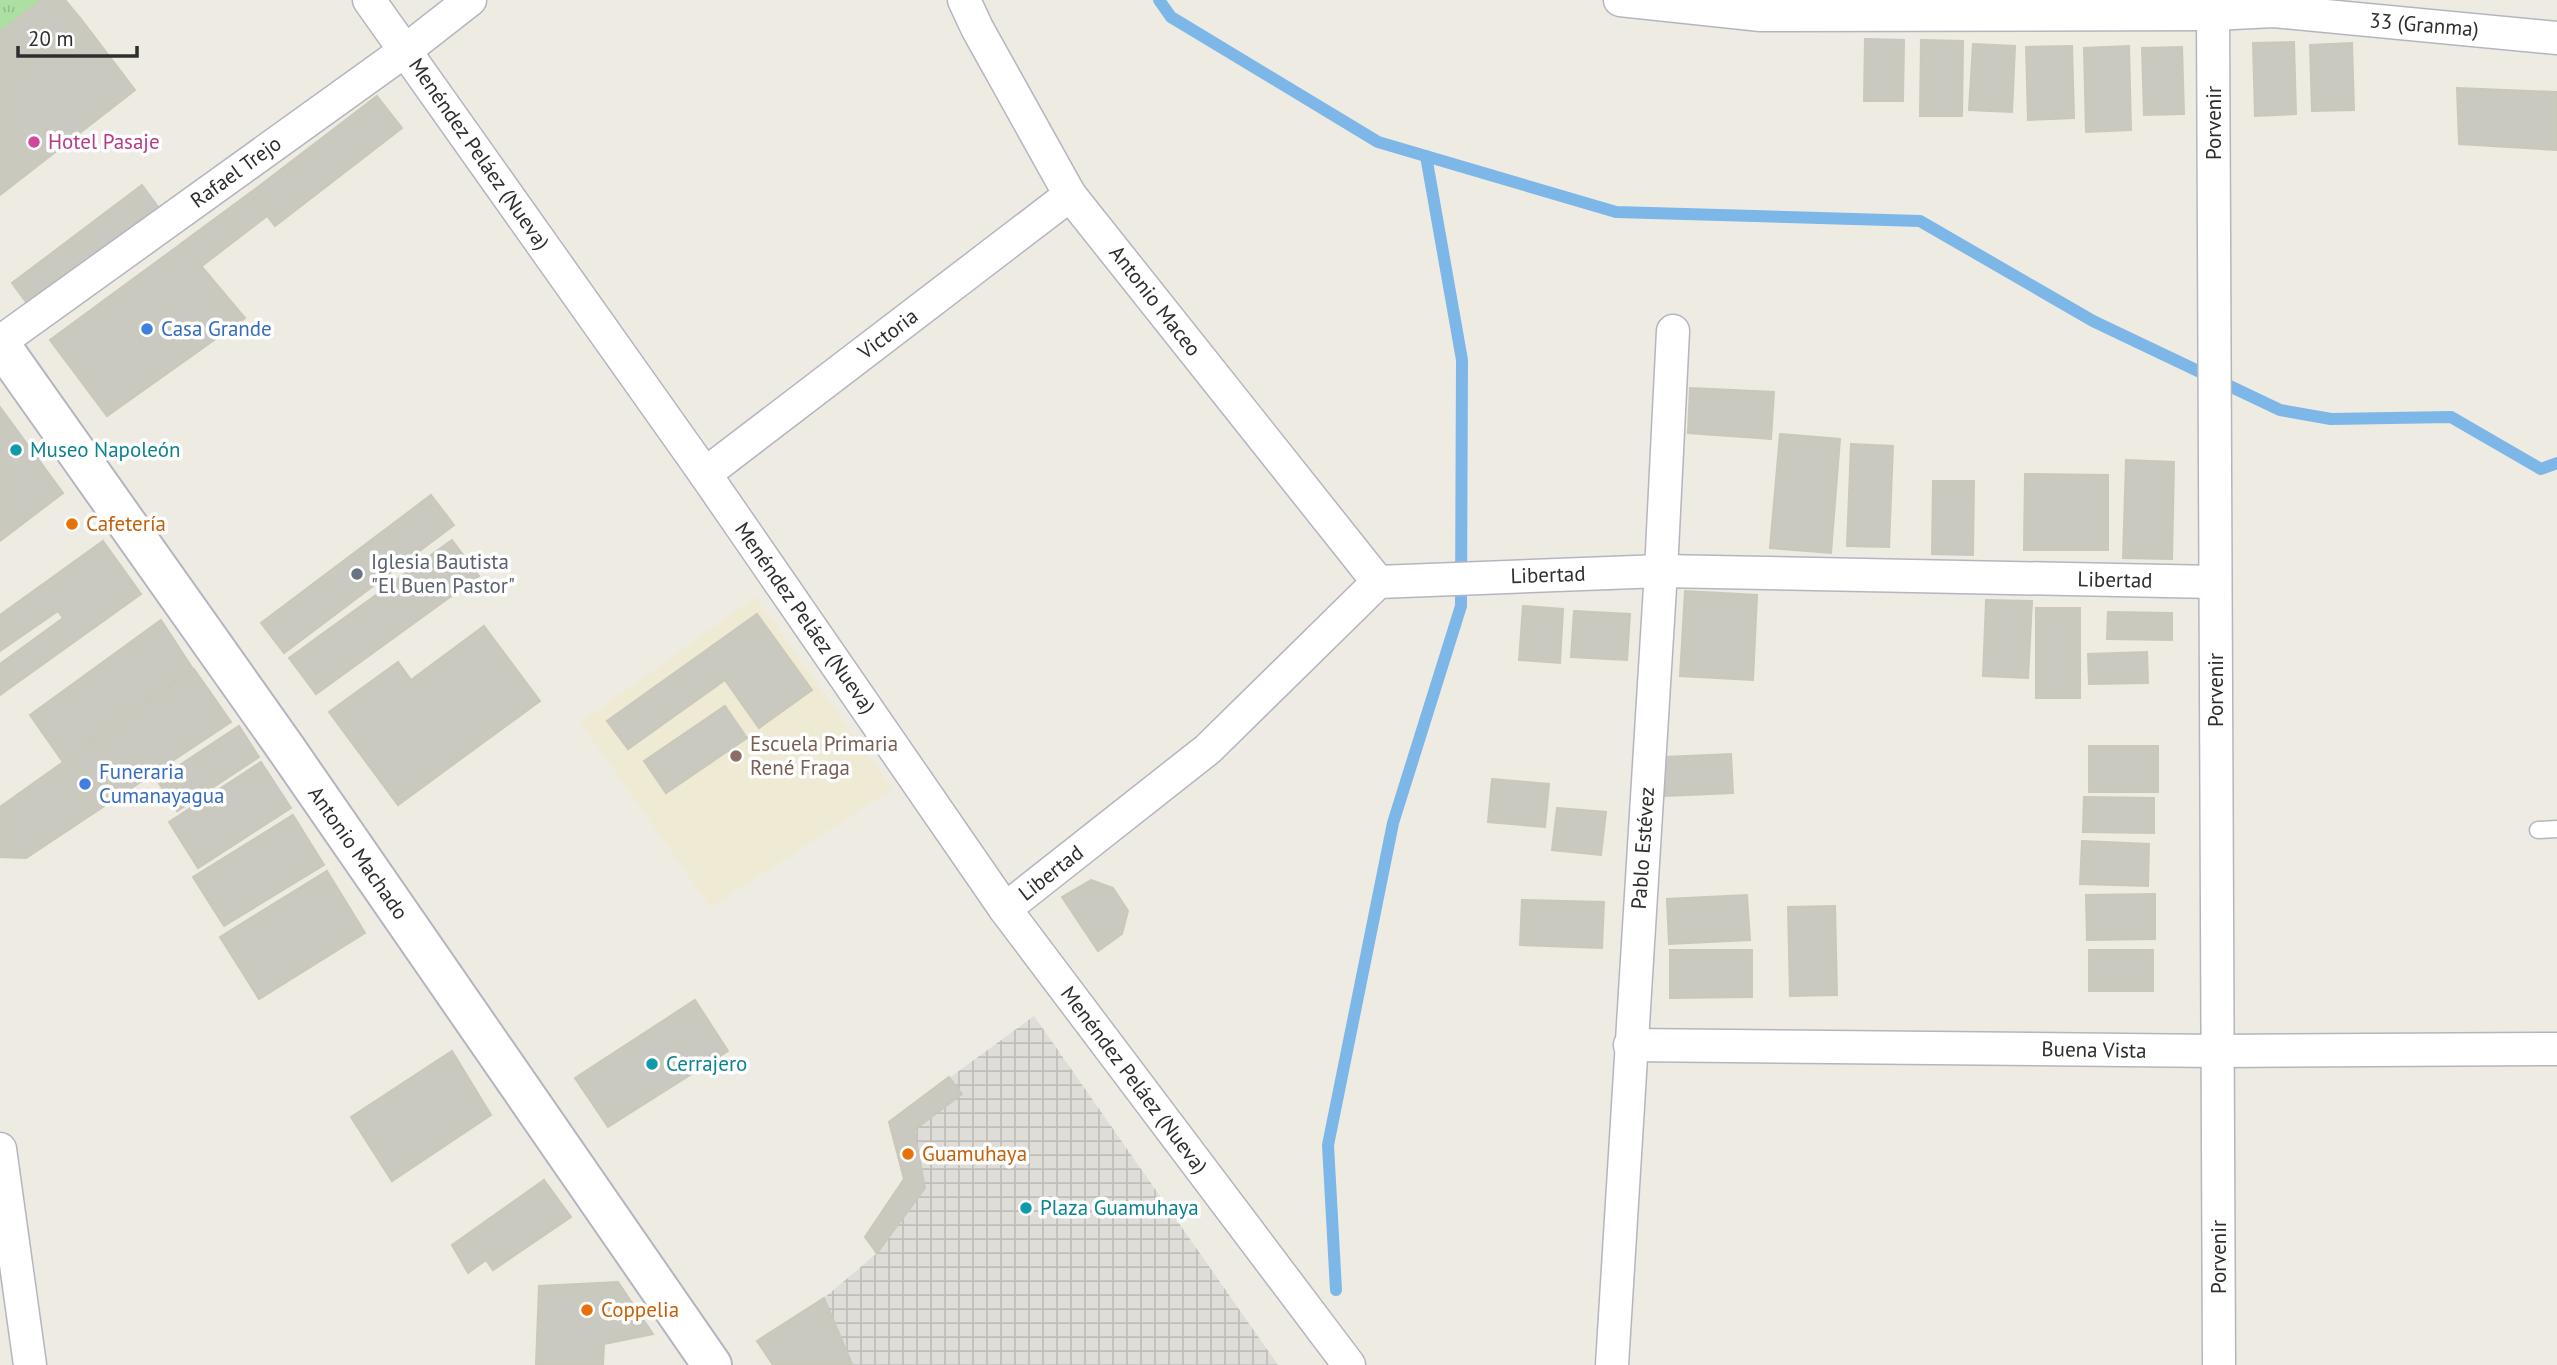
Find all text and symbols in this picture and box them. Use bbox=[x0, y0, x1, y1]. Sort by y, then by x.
street label: 33 (Granma) bbox=[2368, 6, 2480, 43]
scale bar bbox=[18, 14, 136, 58]
text: 20 m bbox=[28, 25, 74, 52]
street label: Menéndez Peláez (Nueva) bbox=[403, 53, 556, 255]
street label: Porvenir bbox=[2200, 86, 2227, 160]
place label: Hotel Pasaje bbox=[48, 128, 160, 155]
street label: Rafael Trejo bbox=[185, 130, 286, 214]
marker: Hotel Pasaje bbox=[26, 134, 42, 150]
street label: Antonio Maceo bbox=[1104, 240, 1207, 362]
street label: Victoria bbox=[851, 302, 923, 366]
place label: Casa Grande bbox=[161, 315, 272, 342]
marker: Casa Grande bbox=[139, 321, 155, 337]
place label: Museo Napoleón bbox=[30, 436, 181, 463]
marker: Museo Napoleón bbox=[8, 442, 24, 458]
place label: Cafetería bbox=[86, 510, 166, 537]
marker: Cafetería bbox=[64, 516, 80, 532]
street label: Menéndez Peláez (Nueva) bbox=[729, 517, 882, 719]
place label: Iglesia Bautista "El Buen Pastor" bbox=[371, 548, 515, 599]
street label: Libertad bbox=[1510, 560, 1586, 589]
street label: Libertad bbox=[2077, 565, 2153, 594]
marker: Iglesia Bautista "El Buen Pastor" bbox=[349, 566, 365, 582]
street label: Porvenir bbox=[2202, 653, 2229, 727]
place label: Escuela Primaria René Fraga bbox=[750, 730, 898, 781]
marker: Escuela Primaria René Fraga bbox=[728, 748, 744, 764]
place label: Funeraria Cumanayagua bbox=[99, 758, 225, 809]
marker: Funeraria Cumanayagua bbox=[77, 776, 93, 792]
street label: Antonio Machado bbox=[302, 781, 414, 925]
street label: Pablo Estévez bbox=[1625, 786, 1660, 910]
street label: Libertad bbox=[1013, 839, 1089, 906]
street label: Menéndez Peláez (Nueva) bbox=[1055, 981, 1214, 1179]
street label: Buena Vista bbox=[2041, 1035, 2147, 1064]
place label: Cerrajero bbox=[666, 1050, 747, 1077]
marker: Cerrajero bbox=[644, 1056, 660, 1072]
place label: Guamuhaya bbox=[922, 1140, 1027, 1167]
marker: Guamuhaya bbox=[900, 1146, 916, 1162]
place label: Plaza Guamuhaya bbox=[1040, 1194, 1199, 1221]
marker: Plaza Guamuhaya bbox=[1018, 1200, 1034, 1216]
street label: Porvenir bbox=[2205, 1220, 2232, 1294]
place label: Coppelia bbox=[601, 1296, 679, 1323]
marker: Coppelia bbox=[579, 1302, 595, 1318]

